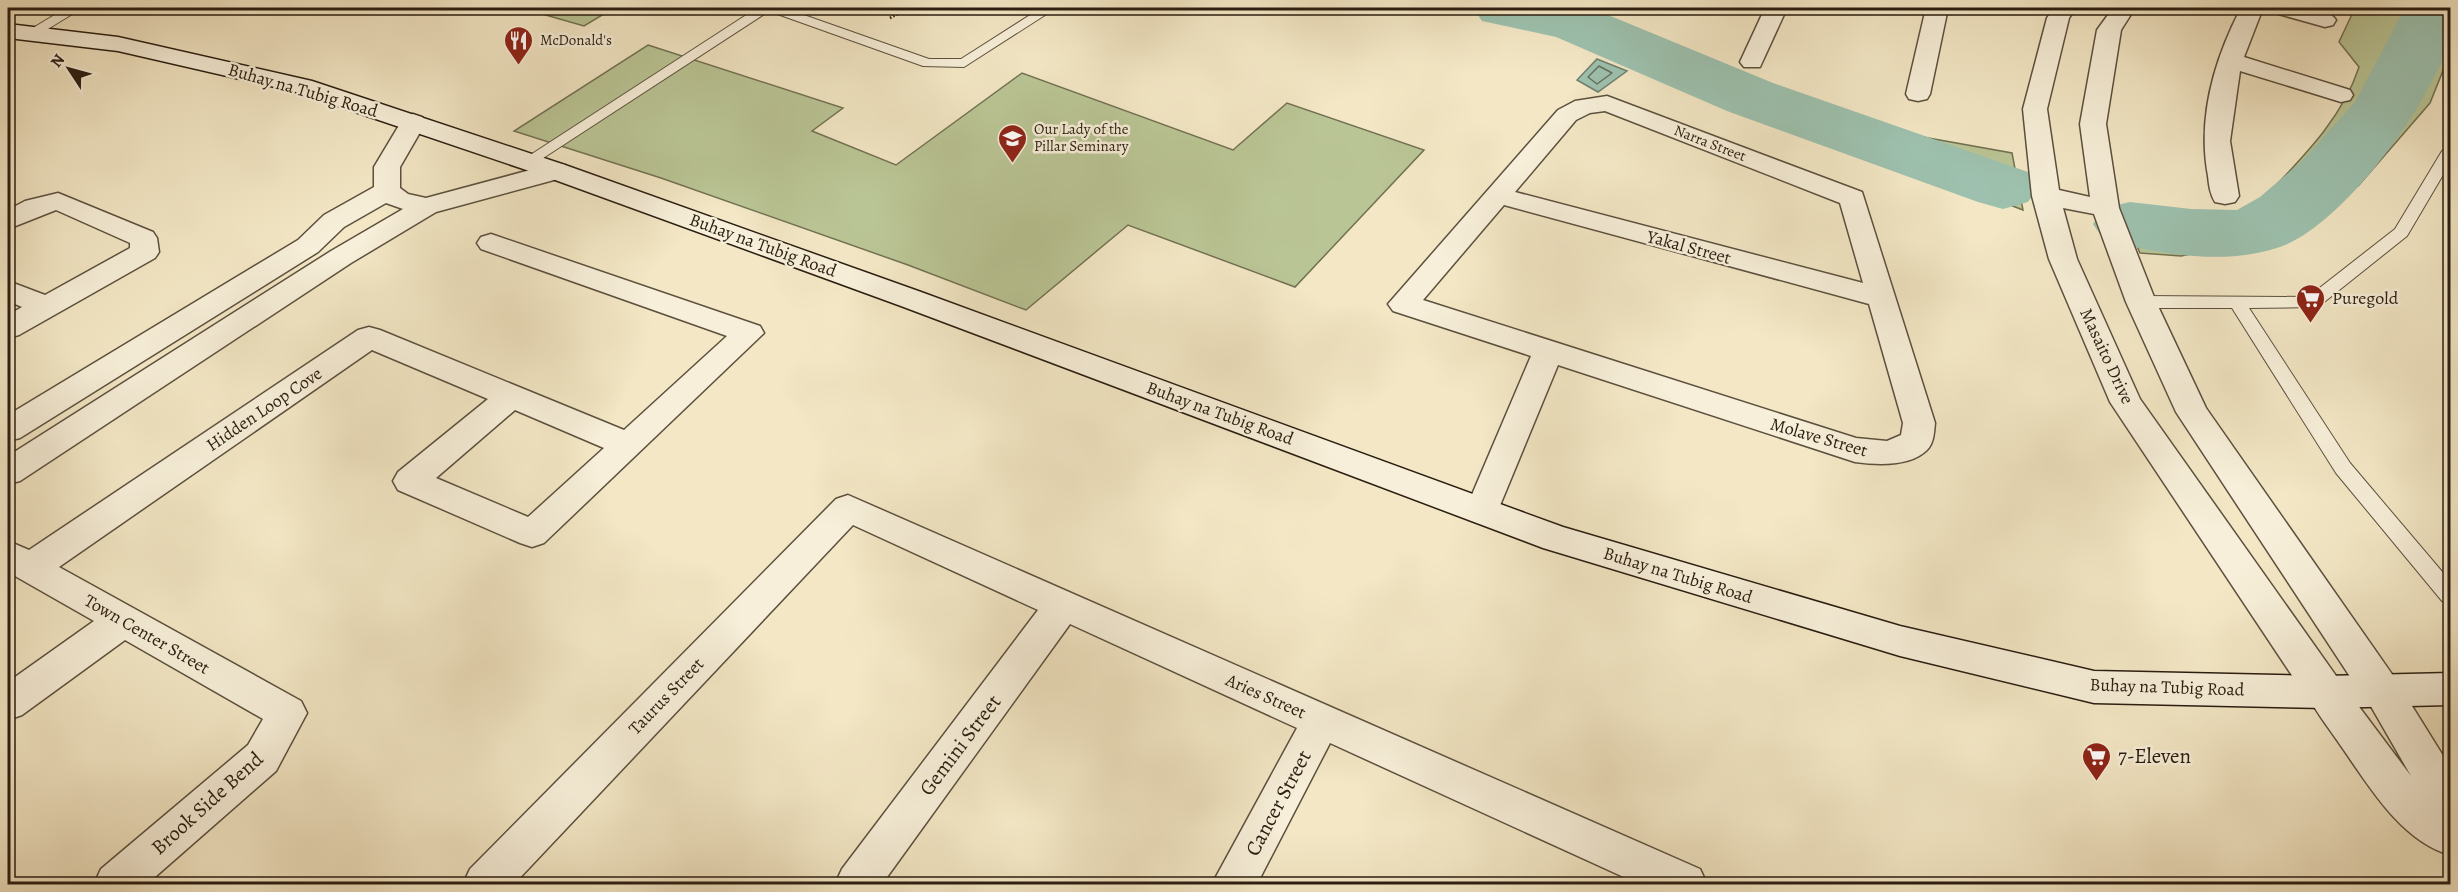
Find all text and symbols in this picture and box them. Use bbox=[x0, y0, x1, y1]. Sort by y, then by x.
restaurant icon: McDonald's bbox=[503, 24, 535, 66]
place label: McDonald's bbox=[540, 30, 612, 50]
north arrow bbox=[39, 39, 99, 99]
text: N bbox=[45, 49, 70, 72]
street label: Buhay na Tubig Road bbox=[225, 57, 381, 123]
place label: Our Lady of the Pillar Seminary bbox=[1034, 119, 1129, 156]
street label: Narra Street bbox=[1671, 120, 1749, 166]
school or university icon: Our Lady of the Pillar Seminary bbox=[997, 122, 1029, 164]
street label: Buhay na Tubig Road bbox=[686, 207, 840, 283]
street label: Yakal Street bbox=[1643, 224, 1734, 270]
supermarket icon: Puregold bbox=[2295, 282, 2327, 324]
place label: Puregold bbox=[2332, 286, 2399, 310]
street label: Masaito Drive bbox=[2074, 304, 2140, 408]
street label: Hidden Loop Cove bbox=[201, 361, 327, 457]
street label: Buhay na Tubig Road bbox=[1143, 375, 1297, 451]
street label: Molave Street bbox=[1768, 412, 1870, 462]
street label: Buhay na Tubig Road bbox=[1600, 541, 1756, 609]
street label: Town Center Street bbox=[80, 588, 214, 680]
street label: Taurus Street bbox=[623, 652, 709, 740]
street label: Aries Street bbox=[1221, 667, 1310, 724]
street label: Buhay na Tubig Road bbox=[2089, 672, 2245, 702]
street label: Gemini Street bbox=[913, 689, 1007, 801]
supermarket icon: 7-Eleven bbox=[2081, 740, 2113, 782]
place label: 7-Eleven bbox=[2118, 742, 2191, 770]
street label: Brook Side Bend bbox=[145, 745, 270, 861]
street label: Cancer Street bbox=[1238, 745, 1318, 861]

